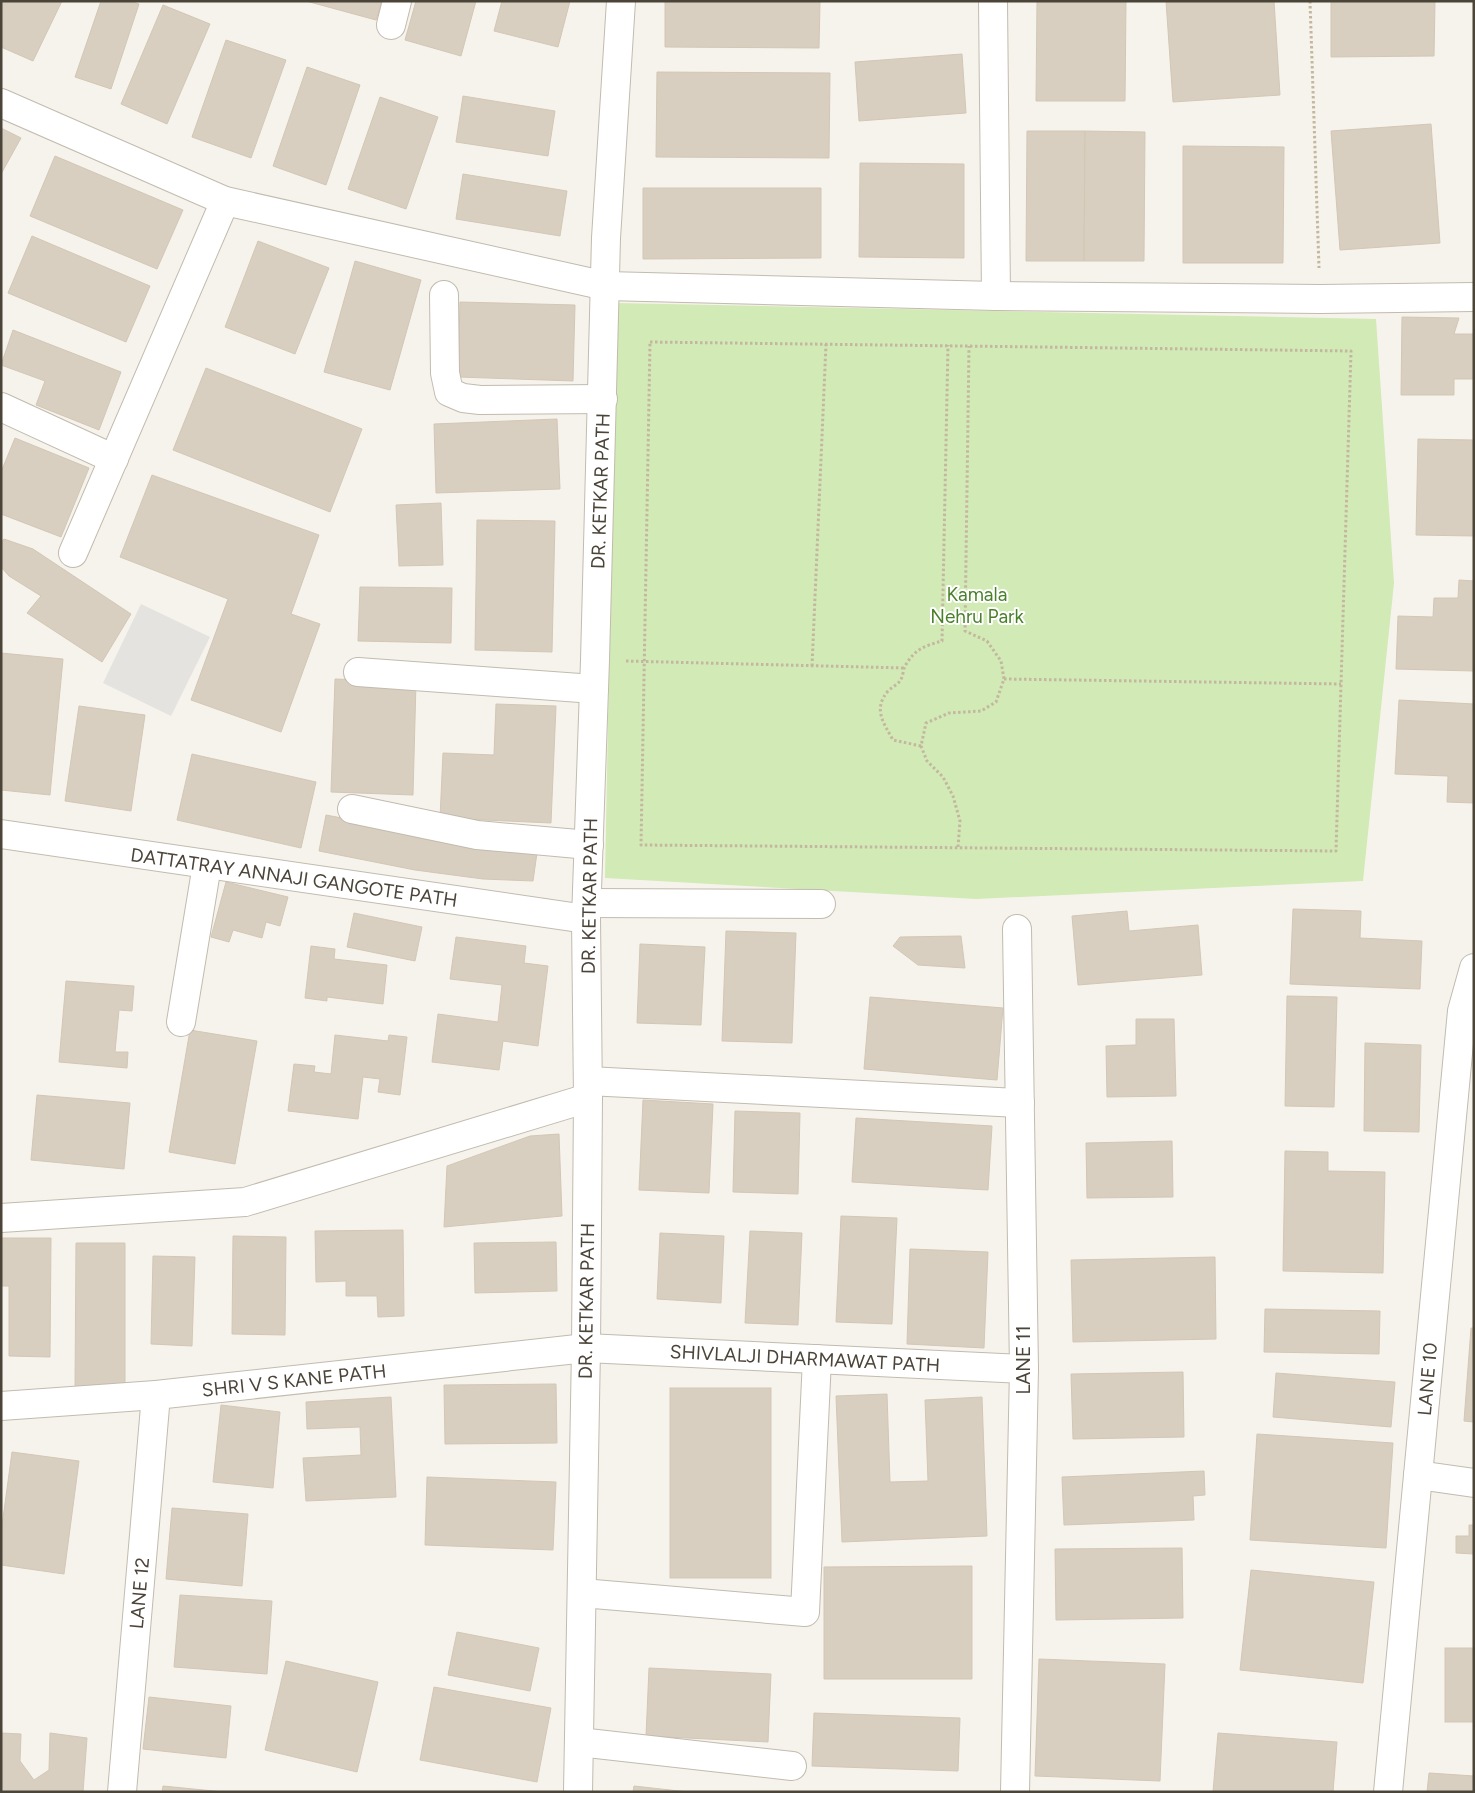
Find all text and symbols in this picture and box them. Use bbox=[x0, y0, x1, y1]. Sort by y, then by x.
street label: DR. KETKAR PATH bbox=[586, 412, 615, 570]
park label: Kamala Nehru Park bbox=[930, 583, 1025, 628]
street label: DR. KETKAR PATH bbox=[577, 818, 602, 974]
street label: DATTATRAY ANNAJI GANGOTE PATH bbox=[129, 843, 459, 912]
street label: DR. KETKAR PATH bbox=[574, 1223, 599, 1379]
street label: LANE 11 bbox=[1012, 1325, 1035, 1395]
street label: SHIVLALJI DHARMAWAT PATH bbox=[669, 1340, 941, 1377]
street label: LANE 10 bbox=[1413, 1341, 1442, 1417]
street label: SHRI V S KANE PATH bbox=[201, 1359, 387, 1402]
street label: LANE 12 bbox=[125, 1556, 154, 1630]

